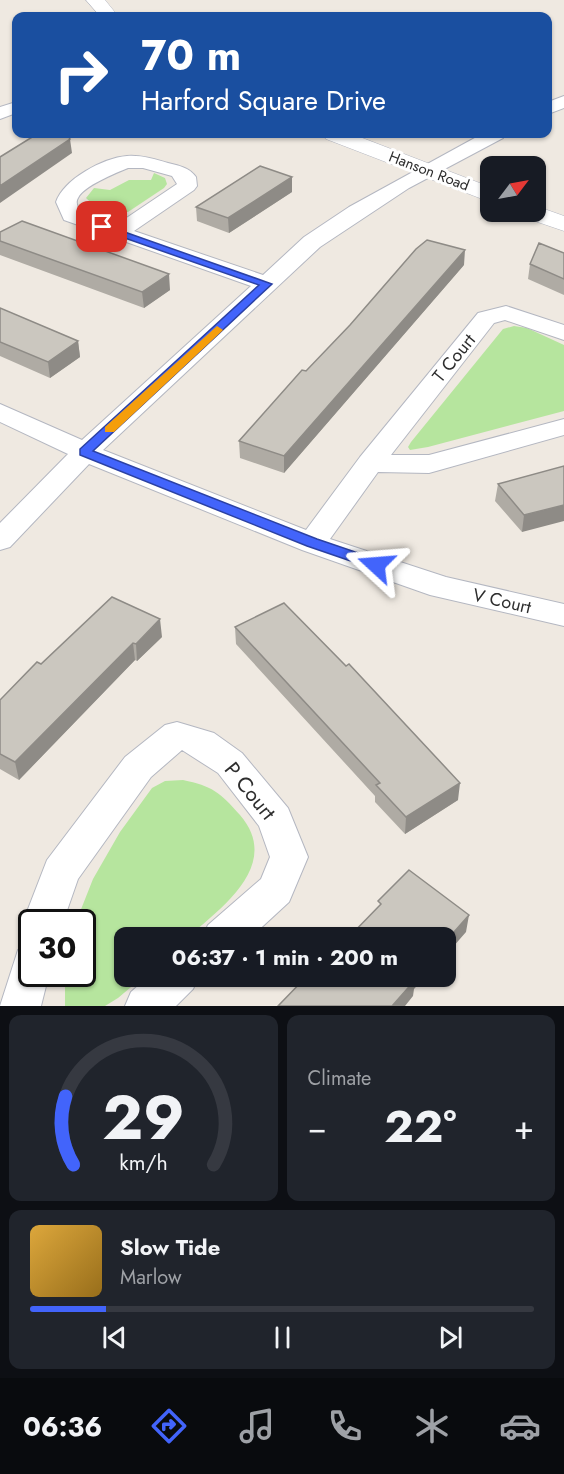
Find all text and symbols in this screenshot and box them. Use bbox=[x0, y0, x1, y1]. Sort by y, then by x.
text: 70 m bbox=[141, 25, 241, 86]
icon: right bbox=[42, 36, 120, 114]
text: Harford Square Drive bbox=[141, 81, 386, 120]
street label: Hanson Road bbox=[385, 146, 473, 196]
north arrow bbox=[480, 156, 546, 222]
map controls bbox=[480, 156, 546, 222]
pin bbox=[76, 201, 127, 252]
icon: arrive bbox=[85, 210, 118, 243]
street label: T Court bbox=[426, 328, 482, 388]
position arrow bbox=[344, 533, 408, 597]
street label: V Court bbox=[470, 582, 535, 620]
street label: P Court bbox=[217, 756, 283, 826]
speed limit sign: 30 bbox=[18, 909, 96, 987]
text: 06:37 · 1 min · 200 m bbox=[172, 941, 398, 973]
text: Climate bbox=[308, 1064, 371, 1093]
text: 29 bbox=[102, 1072, 185, 1162]
text: 22° bbox=[384, 1094, 457, 1159]
text: − bbox=[308, 1104, 327, 1151]
text: + bbox=[514, 1104, 534, 1151]
text: km/h bbox=[119, 1147, 167, 1178]
text: Slow Tide bbox=[120, 1231, 220, 1263]
text: Marlow bbox=[120, 1263, 182, 1292]
icon: previous bbox=[98, 1321, 131, 1354]
icon: pause bbox=[266, 1321, 299, 1354]
icon: next bbox=[434, 1321, 467, 1354]
icon: directions bbox=[148, 1405, 190, 1447]
icon: music bbox=[236, 1405, 278, 1447]
icon: phone bbox=[324, 1405, 366, 1447]
icon: climate bbox=[411, 1405, 453, 1447]
icon: car bbox=[499, 1405, 541, 1447]
text: 06:36 bbox=[23, 1407, 102, 1446]

